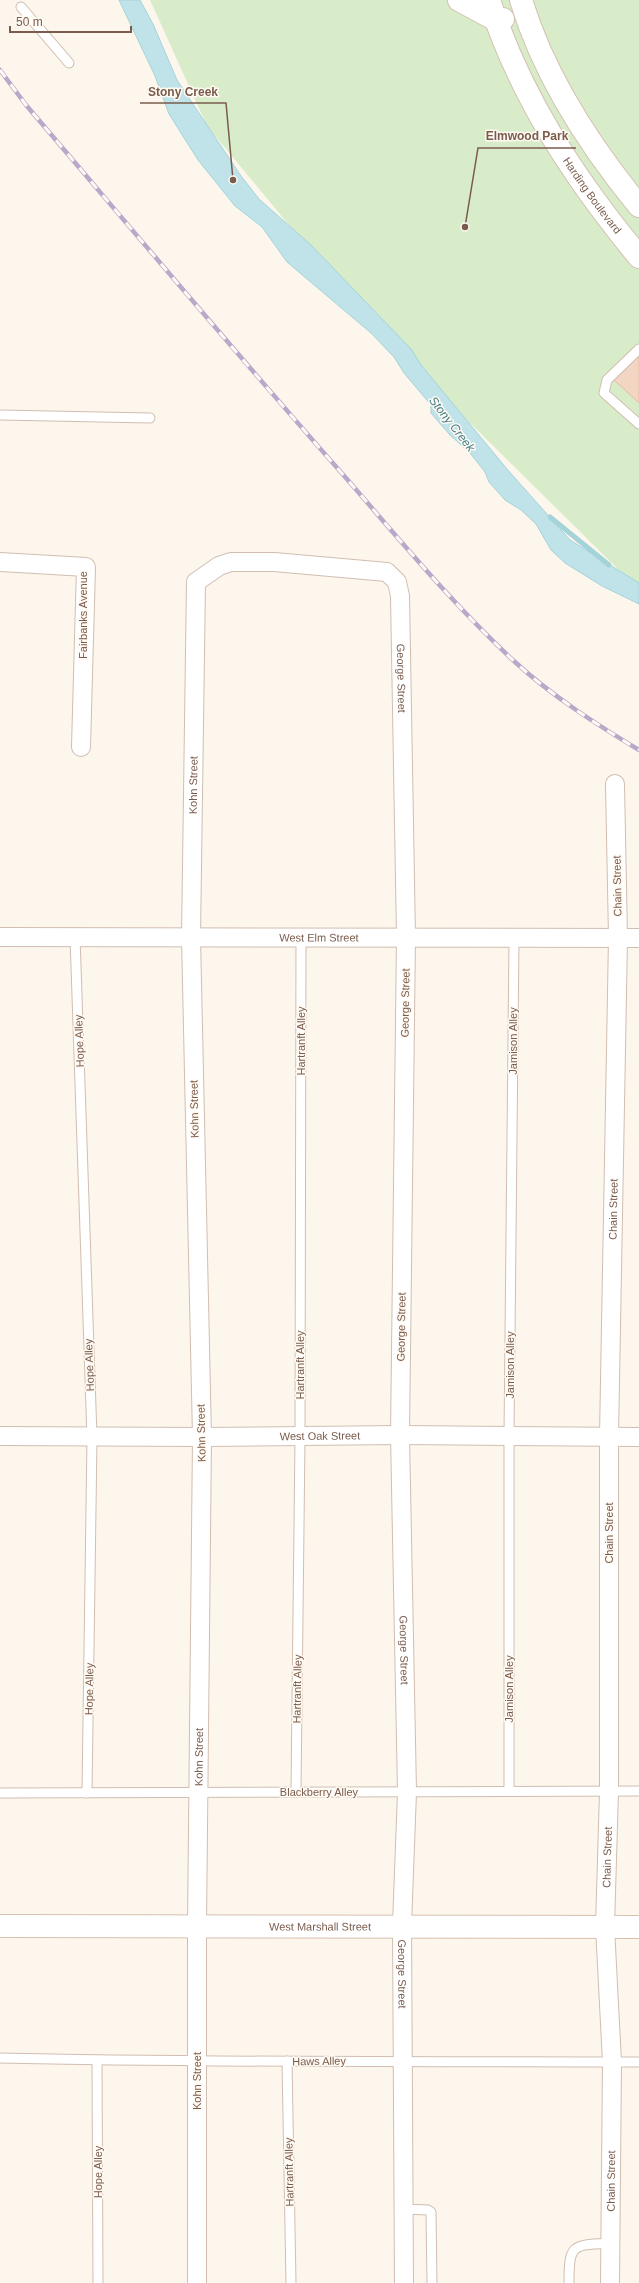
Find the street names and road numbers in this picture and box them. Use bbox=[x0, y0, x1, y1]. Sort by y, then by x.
street label: Harding Boulevard bbox=[561, 155, 624, 236]
street label: Fairbanks Avenue bbox=[77, 571, 89, 659]
street label: George Street bbox=[395, 644, 408, 713]
street label: Kohn Street bbox=[187, 756, 200, 814]
street label: Chain Street bbox=[610, 855, 624, 917]
street label: West Elm Street bbox=[279, 931, 359, 944]
street label: George Street bbox=[398, 968, 412, 1038]
street label: Hartranft Alley bbox=[295, 1006, 307, 1076]
street label: Jamison Alley bbox=[507, 1007, 519, 1075]
street label: Hope Alley bbox=[72, 1014, 86, 1067]
street label: Kohn Street bbox=[187, 1080, 201, 1138]
street label: Chain Street bbox=[607, 1179, 620, 1240]
street label: George Street bbox=[394, 1292, 408, 1362]
street label: Hartranft Alley bbox=[294, 1330, 306, 1400]
street label: Jamison Alley bbox=[504, 1331, 516, 1399]
street label: Hope Alley bbox=[82, 1338, 96, 1391]
street label: Kohn Street bbox=[194, 1404, 208, 1462]
street label: West Oak Street bbox=[280, 1429, 360, 1442]
street label: Chain Street bbox=[603, 1502, 615, 1564]
street label: George Street bbox=[398, 1615, 411, 1685]
street label: Hartranft Alley bbox=[290, 1654, 304, 1724]
street label: Jamison Alley bbox=[503, 1655, 515, 1723]
street label: Hope Alley bbox=[83, 1662, 95, 1715]
street label: Kohn Street bbox=[192, 1728, 205, 1786]
street label: Blackberry Alley bbox=[280, 1786, 359, 1798]
street label: Chain Street bbox=[600, 1826, 614, 1888]
street label: West Marshall Street bbox=[269, 1920, 371, 1933]
street label: George Street bbox=[396, 1939, 408, 2009]
street label: Kohn Street bbox=[191, 2052, 203, 2110]
street label: Haws Alley bbox=[292, 2055, 346, 2067]
street label: Hartranft Alley bbox=[282, 2137, 296, 2207]
street label: Hope Alley bbox=[92, 2145, 104, 2198]
street label: Chain Street bbox=[605, 2150, 617, 2212]

